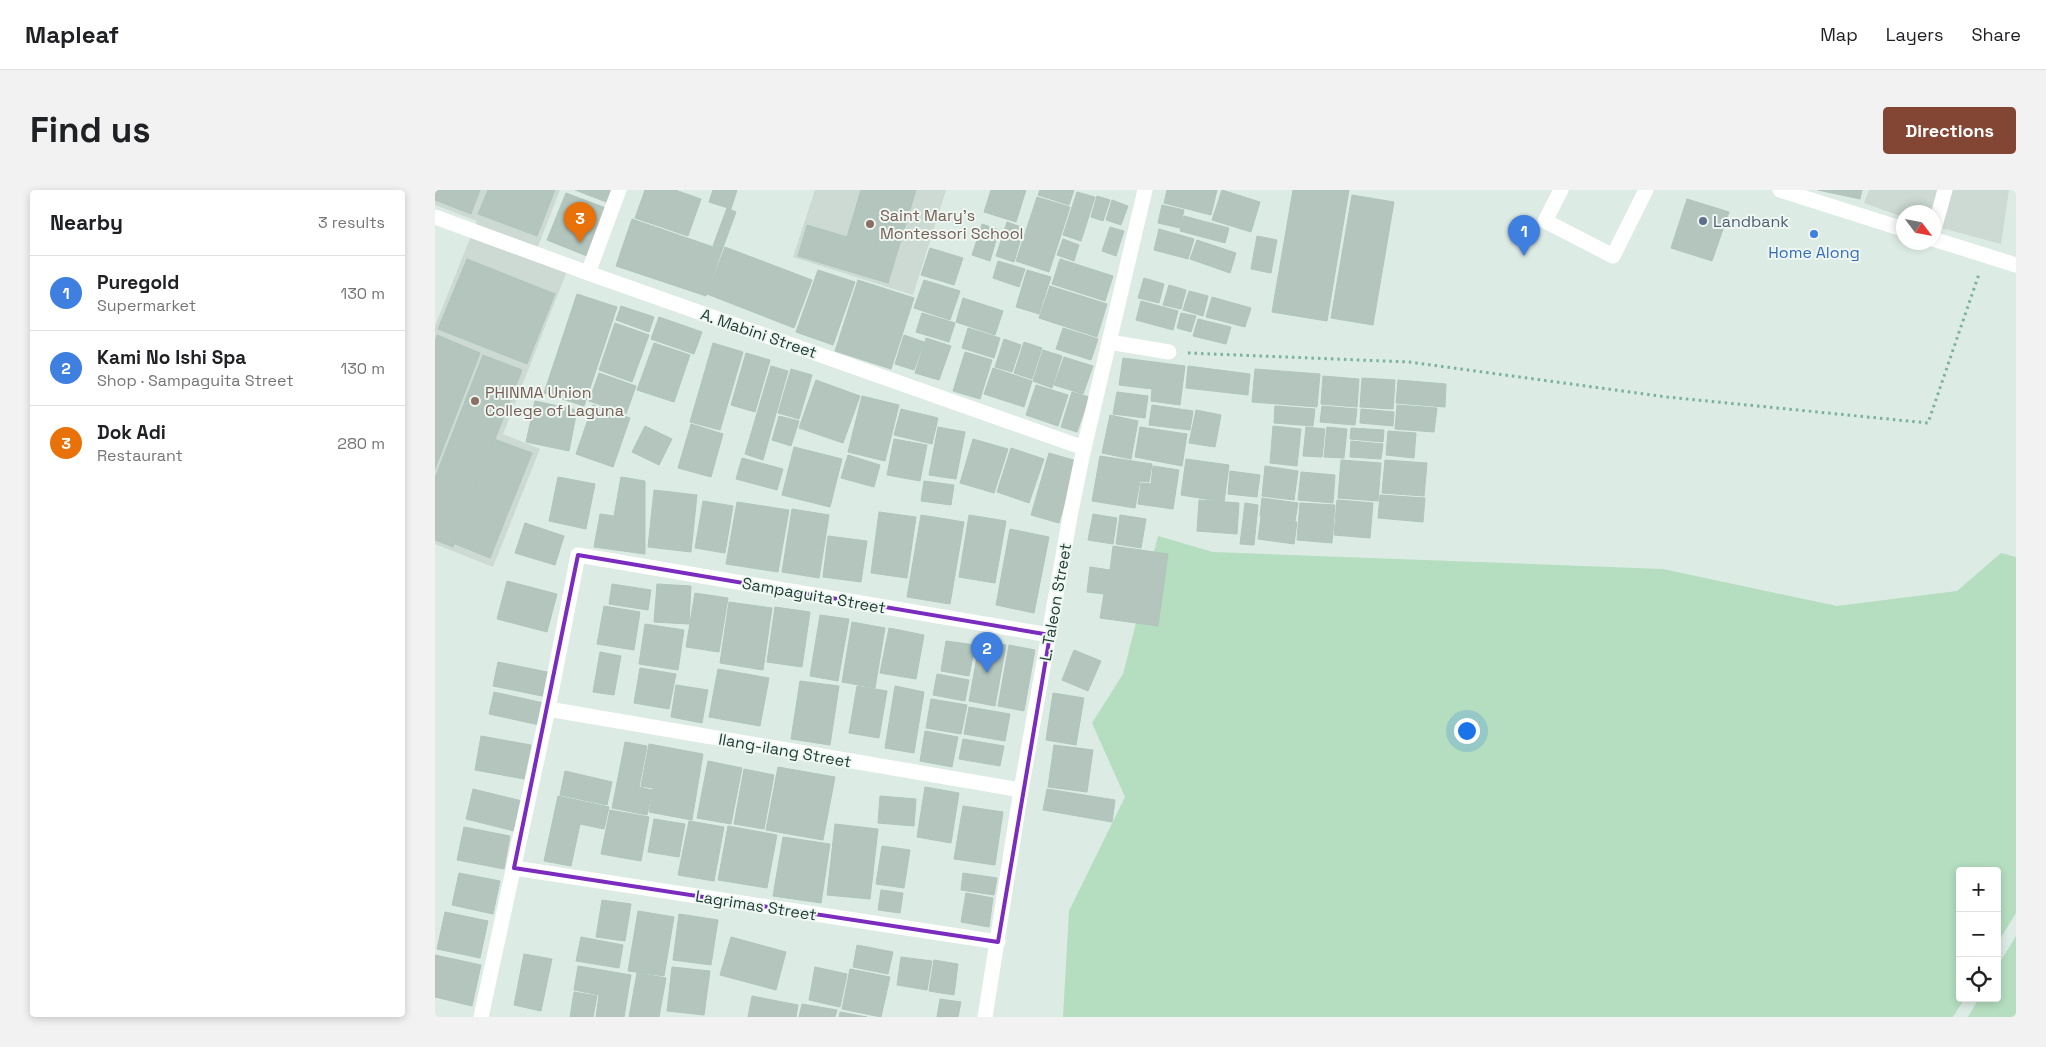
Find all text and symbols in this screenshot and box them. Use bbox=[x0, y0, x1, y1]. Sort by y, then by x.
text: Mapleaf bbox=[25, 19, 119, 50]
text: Map bbox=[1820, 23, 1858, 46]
text: Layers bbox=[1886, 23, 1943, 46]
text: Share bbox=[1971, 23, 2021, 46]
button: Directions bbox=[1883, 107, 2016, 154]
text: Find us bbox=[30, 108, 151, 152]
pin: 3 bbox=[564, 202, 596, 243]
place label: Saint Mary's Montessori School bbox=[880, 205, 1024, 244]
north arrow bbox=[1896, 205, 1941, 250]
text: Nearby bbox=[50, 209, 123, 236]
place label: Landbank bbox=[1713, 211, 1789, 232]
text: 3 results bbox=[318, 212, 385, 233]
pin: 1 bbox=[1508, 215, 1540, 256]
marker: Landbank bbox=[1697, 215, 1709, 227]
marker: Saint Mary's Montessori School bbox=[864, 218, 876, 230]
marker: Home Along bbox=[1808, 228, 1820, 240]
place label: Home Along bbox=[1768, 242, 1860, 263]
text: Puregold bbox=[97, 270, 179, 295]
text: 1 bbox=[62, 283, 70, 304]
text: 130 m bbox=[341, 283, 385, 304]
text: Supermarket bbox=[97, 295, 196, 316]
street label: A. Mabini Street bbox=[698, 304, 820, 363]
text: Kami No Ishi Spa bbox=[97, 345, 246, 370]
text: 2 bbox=[61, 358, 71, 379]
text: 130 m bbox=[341, 358, 385, 379]
text: Shop · Sampaguita Street bbox=[97, 370, 294, 391]
place label: PHINMA Union College of Laguna bbox=[485, 382, 624, 421]
marker: PHINMA Union College of Laguna bbox=[469, 395, 481, 407]
text: Dok Adi bbox=[97, 420, 166, 445]
text: 3 bbox=[61, 433, 71, 454]
text: 280 m bbox=[337, 433, 385, 454]
text: Restaurant bbox=[97, 445, 183, 466]
street label: L. Taleon Street bbox=[1035, 542, 1076, 663]
street label: Sampaguita Street bbox=[740, 573, 887, 618]
pin: 2 bbox=[971, 632, 1003, 673]
your location bbox=[1454, 718, 1480, 744]
street label: Ilang-ilang Street bbox=[717, 728, 853, 773]
map controls bbox=[1956, 867, 2001, 1002]
button: + bbox=[1956, 867, 2001, 912]
street label: Lagrimas Street bbox=[694, 886, 818, 925]
button: − bbox=[1956, 912, 2001, 957]
button: locate bbox=[1956, 957, 2001, 1002]

